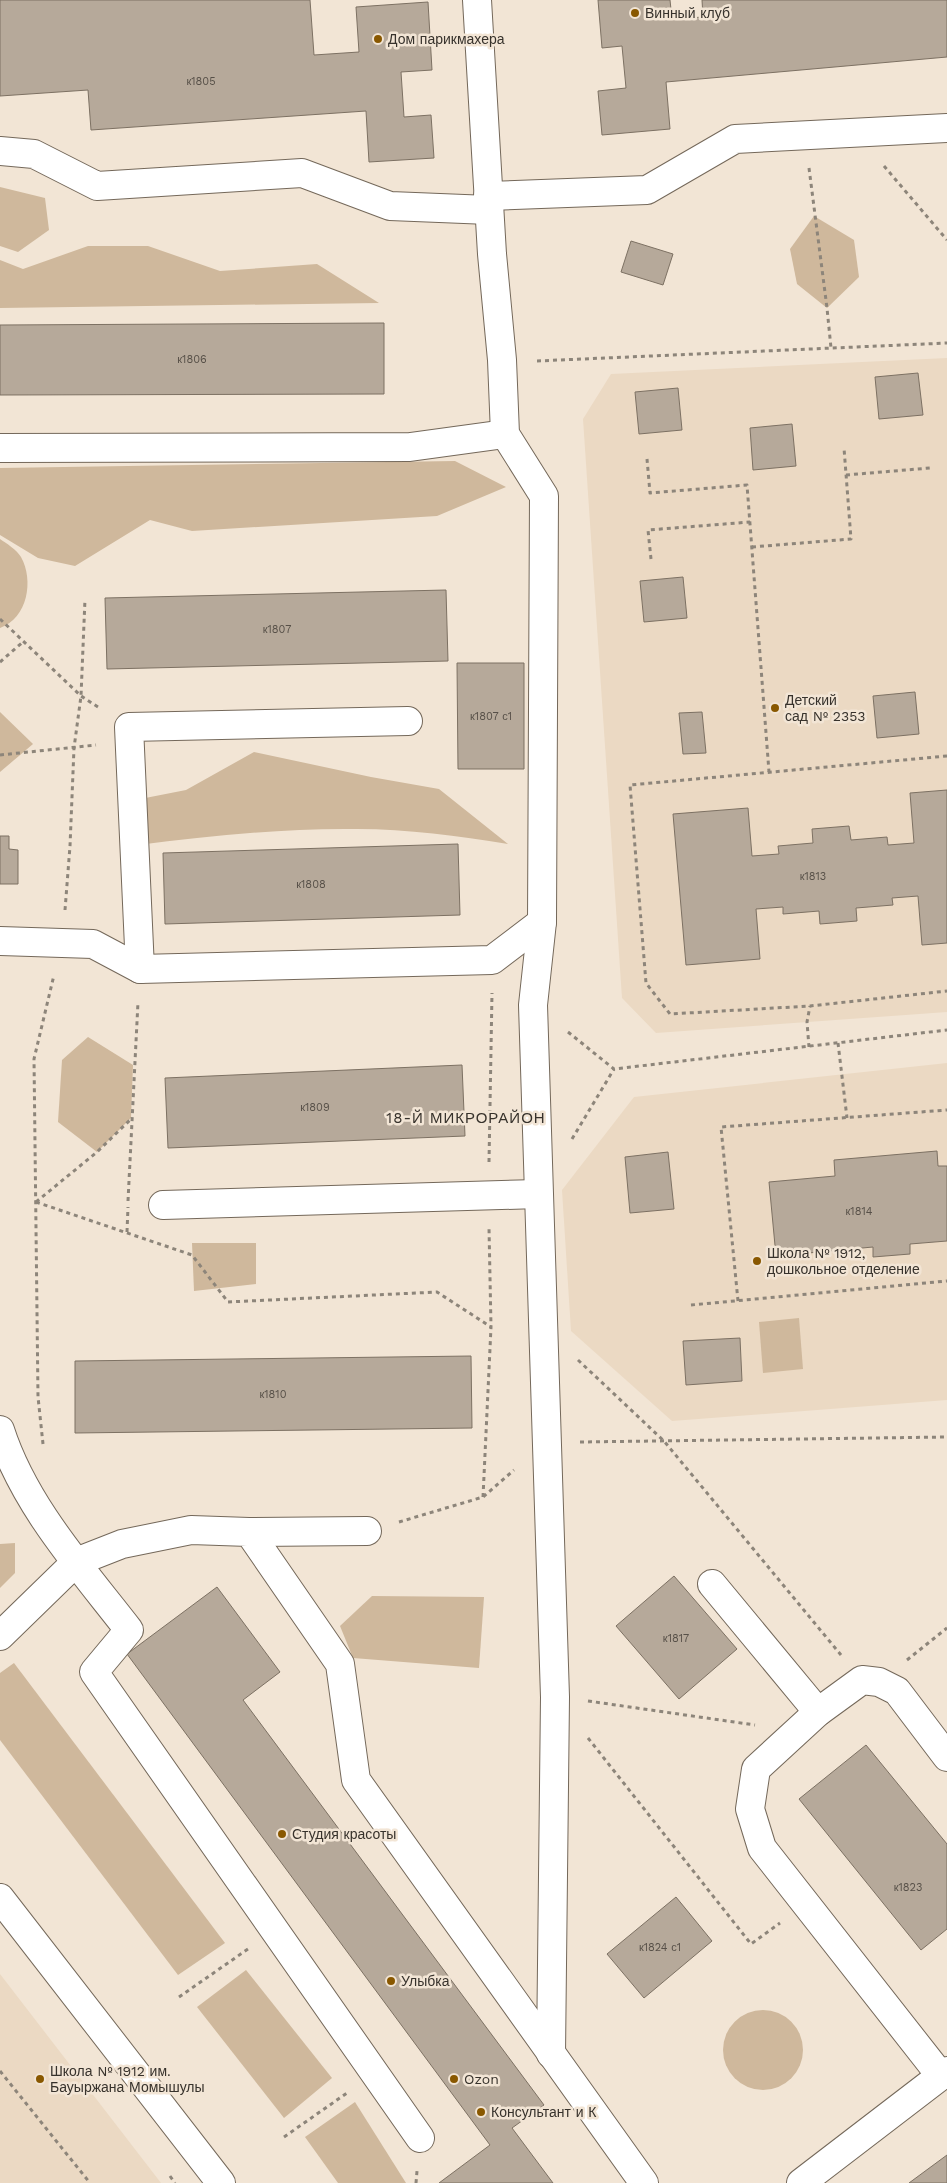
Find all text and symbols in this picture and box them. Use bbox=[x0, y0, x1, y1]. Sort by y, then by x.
place label: Винный клуб bbox=[645, 5, 730, 21]
marker: Винный клуб bbox=[629, 7, 641, 19]
place label: Дом парикмахера bbox=[388, 31, 505, 47]
marker: Дом парикмахера bbox=[372, 33, 384, 45]
house number: к1805 bbox=[186, 75, 216, 88]
house number: к1806 bbox=[177, 353, 207, 366]
house number: к1807 bbox=[263, 623, 291, 636]
place label: Детский сад № 2353 bbox=[785, 692, 865, 724]
marker: Детский сад № 2353 bbox=[769, 702, 781, 714]
house number: к1807 с1 bbox=[470, 710, 512, 723]
house number: к1813 bbox=[800, 870, 826, 883]
house number: к1808 bbox=[296, 878, 326, 891]
house number: к1809 bbox=[300, 1101, 330, 1114]
district label: 18-Й МИКРОРАЙОН bbox=[386, 1109, 546, 1127]
house number: к1814 bbox=[846, 1205, 873, 1218]
place label: Школа № 1912, дошкольное отделение bbox=[767, 1245, 920, 1277]
marker: Школа № 1912, дошкольное отделение bbox=[751, 1255, 763, 1267]
house number: к1810 bbox=[259, 1388, 287, 1401]
house number: к1817 bbox=[663, 1632, 689, 1645]
place label: Студия красоты bbox=[292, 1826, 396, 1842]
marker: Студия красоты bbox=[276, 1828, 288, 1840]
house number: к1823 bbox=[894, 1881, 922, 1894]
house number: к1824 с1 bbox=[639, 1941, 681, 1954]
place label: Улыбка bbox=[401, 1973, 450, 1989]
marker: Улыбка bbox=[385, 1975, 397, 1987]
place label: Школа № 1912 им. Бауыржана Момышулы bbox=[50, 2063, 205, 2095]
place label: Ozon bbox=[464, 2071, 499, 2087]
marker: Школа № 1912 им. Бауыржана Момышулы bbox=[34, 2073, 46, 2085]
marker: Ozon bbox=[448, 2073, 460, 2085]
place label: Консультант и К bbox=[491, 2104, 597, 2120]
marker: Консультант и К bbox=[475, 2106, 487, 2118]

